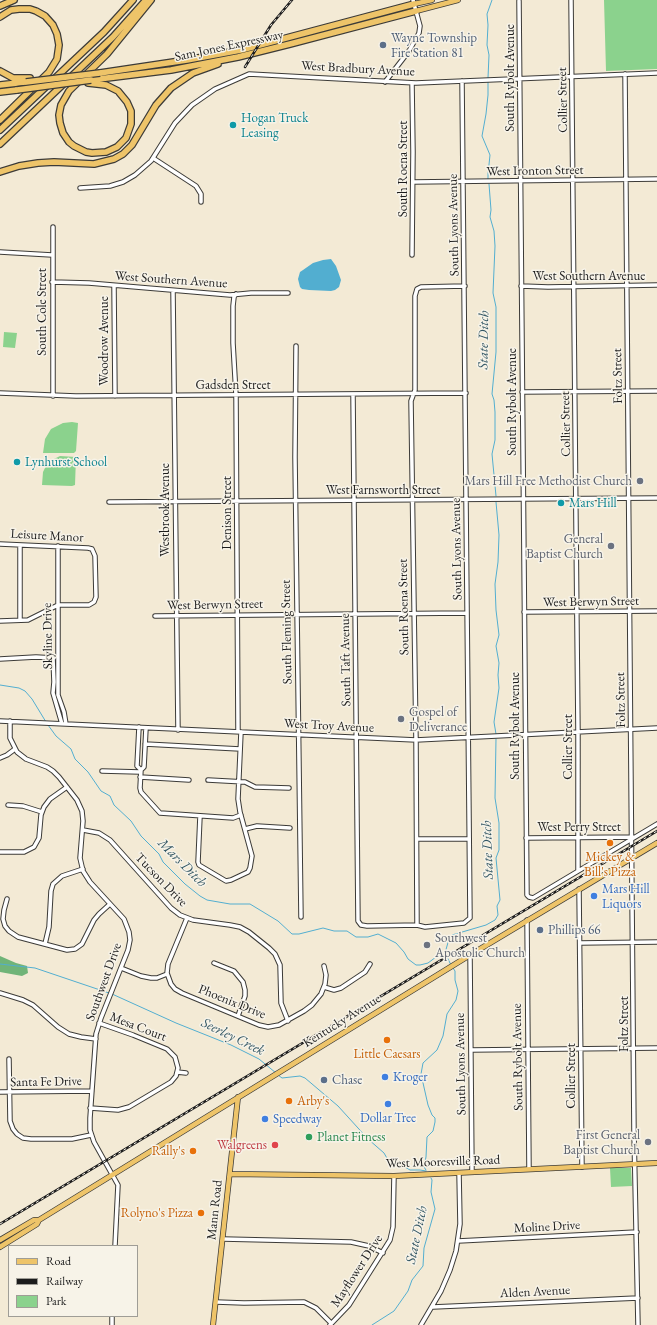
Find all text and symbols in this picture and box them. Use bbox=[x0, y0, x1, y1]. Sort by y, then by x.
street label: South Rybolt Avenue bbox=[502, 24, 518, 132]
street label: Sam Jones Expressway bbox=[173, 27, 285, 65]
place label: Wayne Township Fire Station 81 bbox=[391, 30, 477, 61]
marker: Wayne Township Fire Station 81 bbox=[378, 40, 388, 50]
street label: West Bradbury Avenue bbox=[301, 58, 415, 80]
street label: Collier Street bbox=[555, 67, 571, 133]
place label: Hogan Truck Leasing bbox=[241, 110, 308, 141]
marker: Hogan Truck Leasing bbox=[228, 120, 238, 130]
street label: South Roena Street bbox=[395, 121, 411, 217]
street label: West Ironton Street bbox=[486, 162, 584, 180]
street label: South Lyons Avenue bbox=[445, 174, 463, 276]
street label: South Cole Street bbox=[34, 268, 50, 356]
street label: West Southern Avenue bbox=[114, 268, 228, 292]
street label: West Southern Avenue bbox=[533, 268, 645, 284]
street label: Woodrow Avenue bbox=[96, 296, 112, 386]
water label: State Ditch bbox=[475, 310, 493, 370]
street label: South Rybolt Avenue bbox=[504, 348, 520, 456]
street label: Foltz Street bbox=[610, 348, 626, 404]
street label: Gadsden Street bbox=[195, 377, 271, 393]
street label: Collier Street bbox=[558, 391, 574, 457]
place label: Lynhurst School bbox=[25, 454, 107, 470]
marker: Lynhurst School bbox=[12, 457, 22, 467]
street label: Westbrook Avenue bbox=[157, 463, 173, 557]
place label: Mars Hill Free Methodist Church bbox=[465, 473, 632, 489]
street label: Denison Street bbox=[219, 476, 235, 550]
marker: Mars Hill Free Methodist Church bbox=[635, 476, 645, 486]
street label: West Farnsworth Street bbox=[326, 482, 440, 498]
place label: Mars Hill bbox=[569, 495, 617, 511]
street label: South Lyons Avenue bbox=[448, 498, 466, 600]
marker: Mars Hill bbox=[556, 498, 566, 508]
street label: Leisure Manor bbox=[10, 526, 84, 546]
place label: General Baptist Church bbox=[526, 531, 603, 562]
marker: General Baptist Church bbox=[606, 541, 616, 551]
street label: South Roena Street bbox=[395, 559, 413, 655]
street label: South Fleming Street bbox=[278, 580, 296, 684]
street label: West Berwyn Street bbox=[543, 593, 639, 611]
street label: West Berwyn Street bbox=[167, 596, 263, 614]
street label: Skyline Drive bbox=[40, 603, 56, 669]
street label: South Taft Avenue bbox=[337, 613, 355, 707]
street label: South Rybolt Avenue bbox=[507, 672, 523, 780]
street label: Foltz Street bbox=[613, 672, 629, 728]
place label: Gospel of Deliverance bbox=[409, 704, 467, 735]
marker: Gospel of Deliverance bbox=[396, 714, 406, 724]
street label: Collier Street bbox=[560, 714, 576, 780]
street label: West Troy Avenue bbox=[284, 716, 374, 736]
street label: West Perry Street bbox=[537, 819, 621, 835]
water label: State Ditch bbox=[479, 820, 497, 880]
water label: Mars Ditch bbox=[154, 835, 210, 891]
marker: Mickey & Bill's Pizza bbox=[605, 838, 615, 848]
place label: Mickey & Bill's Pizza bbox=[584, 849, 636, 880]
street label: Tucson Drive bbox=[132, 850, 190, 910]
place label: Mars Hill Liquors bbox=[602, 881, 650, 912]
marker: Mars Hill Liquors bbox=[589, 891, 599, 901]
place label: Phillips 66 bbox=[548, 922, 601, 938]
marker: Phillips 66 bbox=[535, 925, 545, 935]
place label: Southwest Apostolic Church bbox=[435, 930, 525, 961]
marker: Southwest Apostolic Church bbox=[422, 940, 432, 950]
street label: Southwest Drive bbox=[83, 941, 125, 1023]
street label: Phoenix Drive bbox=[196, 981, 268, 1023]
street label: Kentucky Avenue bbox=[300, 991, 384, 1051]
street label: Foltz Street bbox=[616, 996, 632, 1052]
street label: South Rybolt Avenue bbox=[509, 1003, 527, 1111]
street label: Mesa Court bbox=[107, 1009, 169, 1045]
street label: South Lyons Avenue bbox=[452, 1013, 470, 1115]
water label: Seerley Creek bbox=[199, 1014, 267, 1060]
marker: Little Caesars bbox=[382, 1035, 392, 1045]
street label: Collier Street bbox=[563, 1043, 579, 1109]
place label: Little Caesars bbox=[353, 1046, 421, 1062]
place label: Kroger bbox=[393, 1069, 428, 1085]
place label: Chase bbox=[332, 1072, 362, 1088]
marker: Kroger bbox=[380, 1072, 390, 1082]
street label: Santa Fe Drive bbox=[10, 1074, 82, 1090]
marker: Chase bbox=[319, 1075, 329, 1085]
place label: Arby's bbox=[297, 1093, 329, 1109]
marker: Arby's bbox=[284, 1096, 294, 1106]
marker: Dollar Tree bbox=[383, 1099, 393, 1109]
place label: Dollar Tree bbox=[360, 1110, 416, 1126]
place label: Speedway bbox=[273, 1111, 322, 1127]
marker: Speedway bbox=[260, 1114, 270, 1124]
place label: First General Baptist Church bbox=[563, 1127, 640, 1158]
place label: Planet Fitness bbox=[317, 1129, 385, 1145]
marker: Planet Fitness bbox=[304, 1132, 314, 1142]
place label: Walgreens bbox=[217, 1137, 267, 1153]
marker: First General Baptist Church bbox=[643, 1137, 653, 1147]
marker: Walgreens bbox=[270, 1140, 280, 1150]
place label: Rally's bbox=[152, 1143, 185, 1159]
marker: Rally's bbox=[188, 1146, 198, 1156]
street label: West Mooresville Road bbox=[386, 1152, 500, 1172]
street label: Mann Road bbox=[204, 1179, 226, 1241]
water label: State Ditch bbox=[403, 1204, 431, 1266]
place label: Rolyno's Pizza bbox=[121, 1205, 193, 1221]
marker: Rolyno's Pizza bbox=[196, 1208, 206, 1218]
street label: Moline Drive bbox=[513, 1217, 581, 1237]
street label: Mayflower Drive bbox=[328, 1232, 386, 1310]
legend bbox=[8, 1245, 138, 1317]
text: Road bbox=[46, 1253, 71, 1269]
text: Railway bbox=[46, 1273, 83, 1289]
street label: Alden Avenue bbox=[499, 1282, 571, 1302]
text: Park bbox=[46, 1293, 66, 1309]

